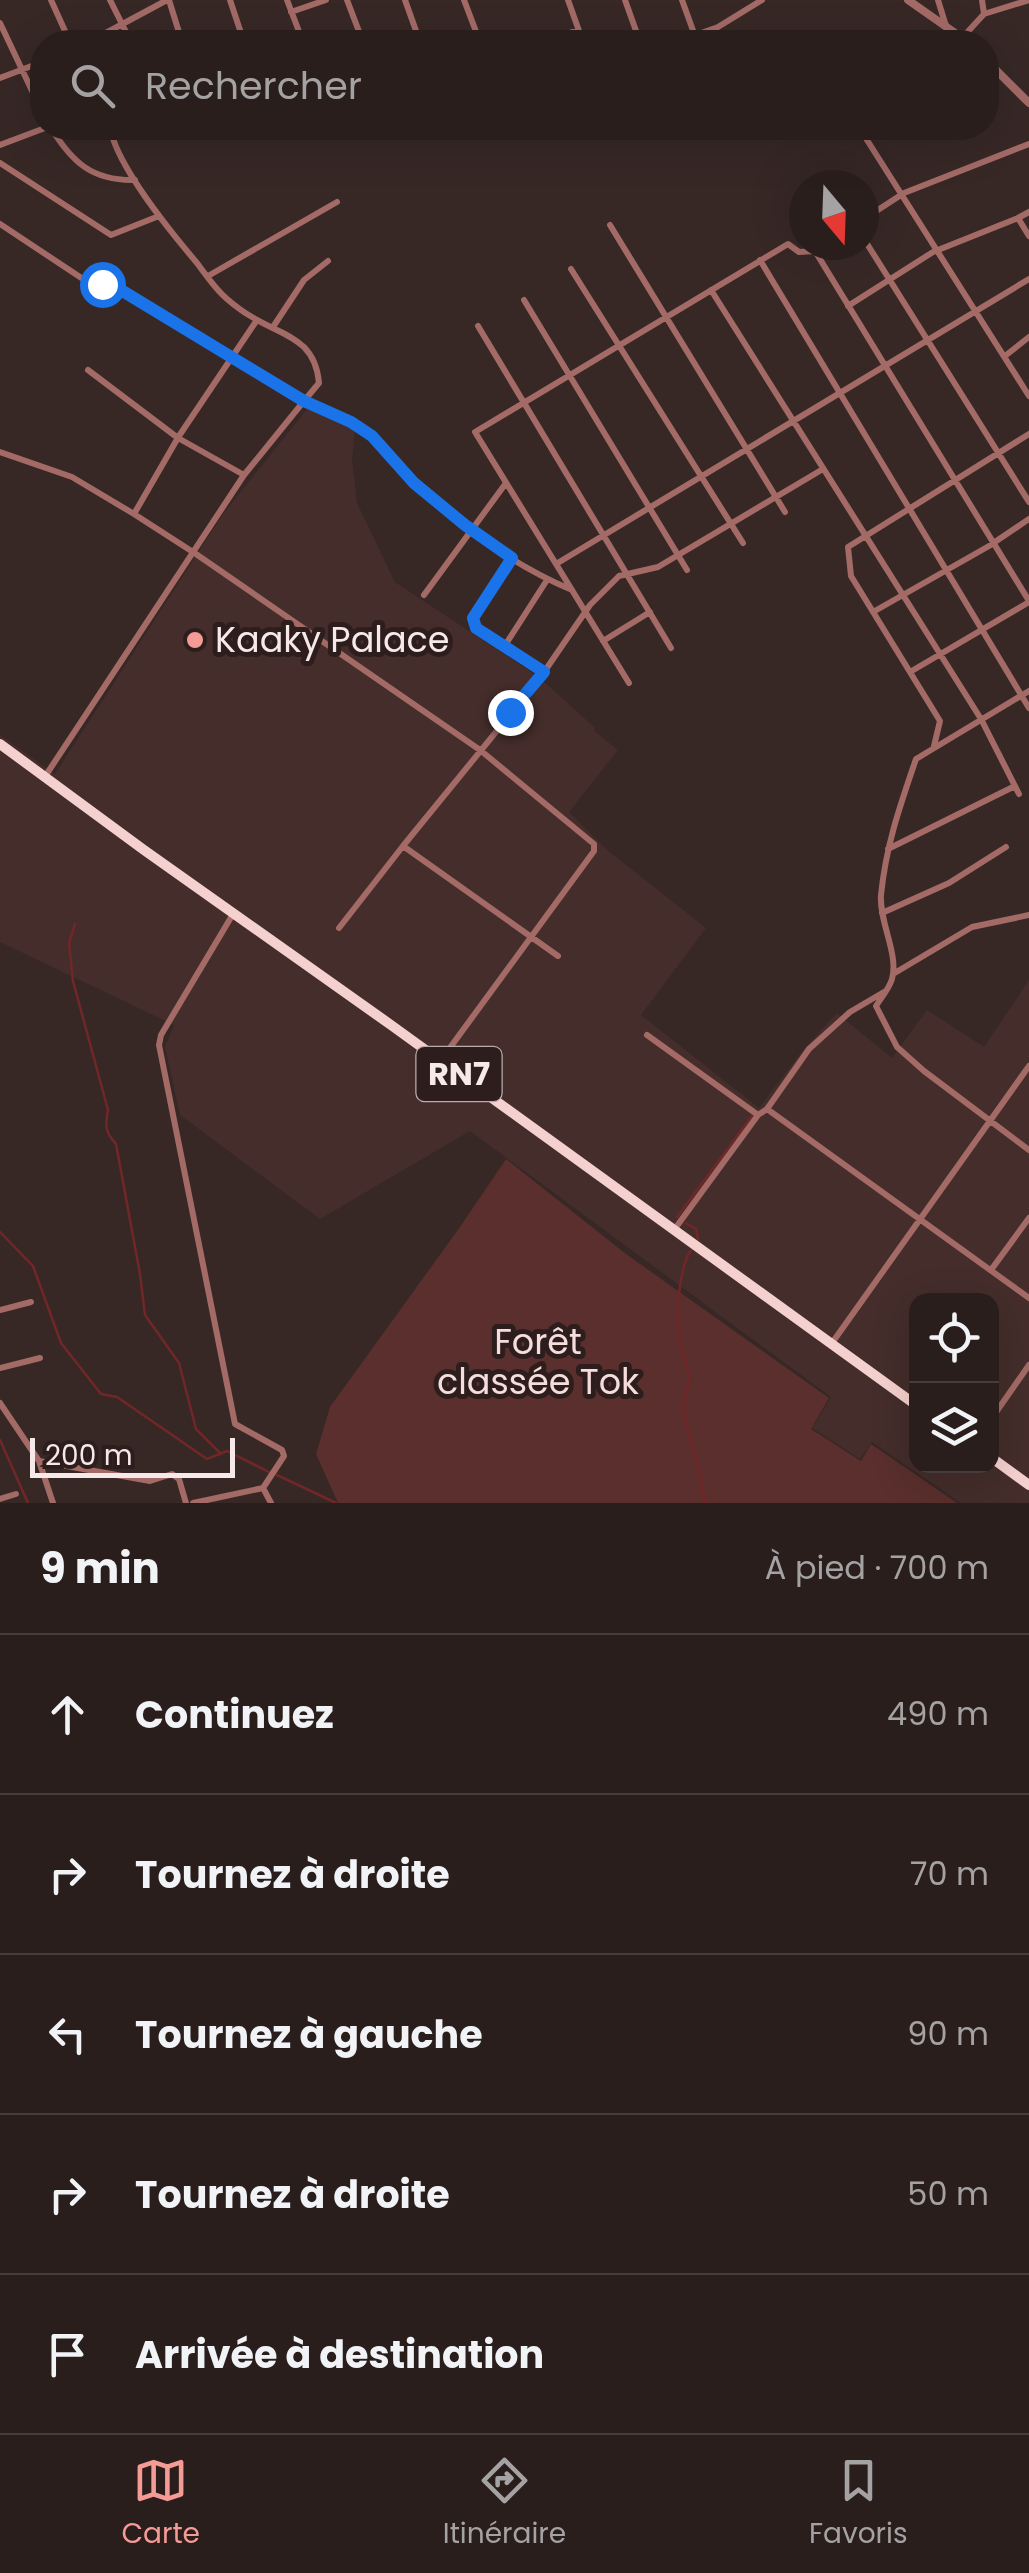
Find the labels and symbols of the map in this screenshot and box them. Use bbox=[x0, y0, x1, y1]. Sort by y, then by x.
north arrow bbox=[789, 170, 879, 260]
route start bbox=[80, 262, 126, 308]
place label: Kaaky Palace bbox=[215, 615, 450, 664]
marker: Kaaky Palace bbox=[184, 629, 206, 651]
route end bbox=[488, 690, 534, 736]
road number: RN7 bbox=[416, 1047, 502, 1101]
park label: Forêt classée Tok bbox=[437, 1317, 639, 1406]
scale bar bbox=[30, 1433, 235, 1478]

